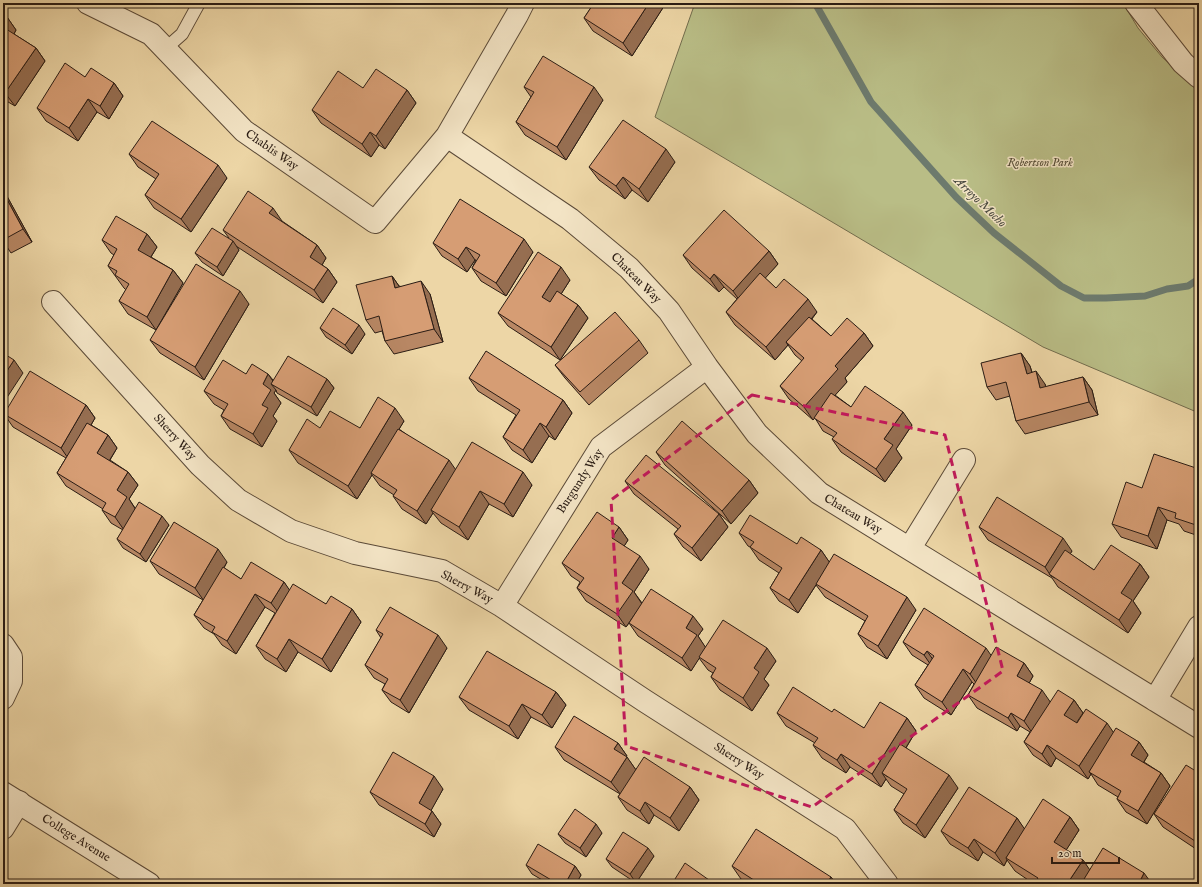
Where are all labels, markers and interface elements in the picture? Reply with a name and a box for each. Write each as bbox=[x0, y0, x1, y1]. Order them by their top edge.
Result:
street label: Chablis Way bbox=[243, 126, 302, 174]
park label: Robertson Park bbox=[1007, 155, 1073, 170]
water label: Arroyo Mocho bbox=[949, 171, 1010, 231]
street label: Chateau Way bbox=[608, 250, 665, 307]
street label: Sherry Way bbox=[150, 411, 200, 463]
street label: Burgundy Way bbox=[553, 446, 607, 516]
street label: Chateau Way bbox=[821, 491, 885, 537]
street label: Sherry Way bbox=[438, 567, 496, 607]
street label: Sherry Way bbox=[711, 739, 767, 783]
street label: College Avenue bbox=[39, 811, 114, 865]
scale bar bbox=[1052, 839, 1119, 865]
text: 20 m bbox=[1058, 846, 1081, 861]

